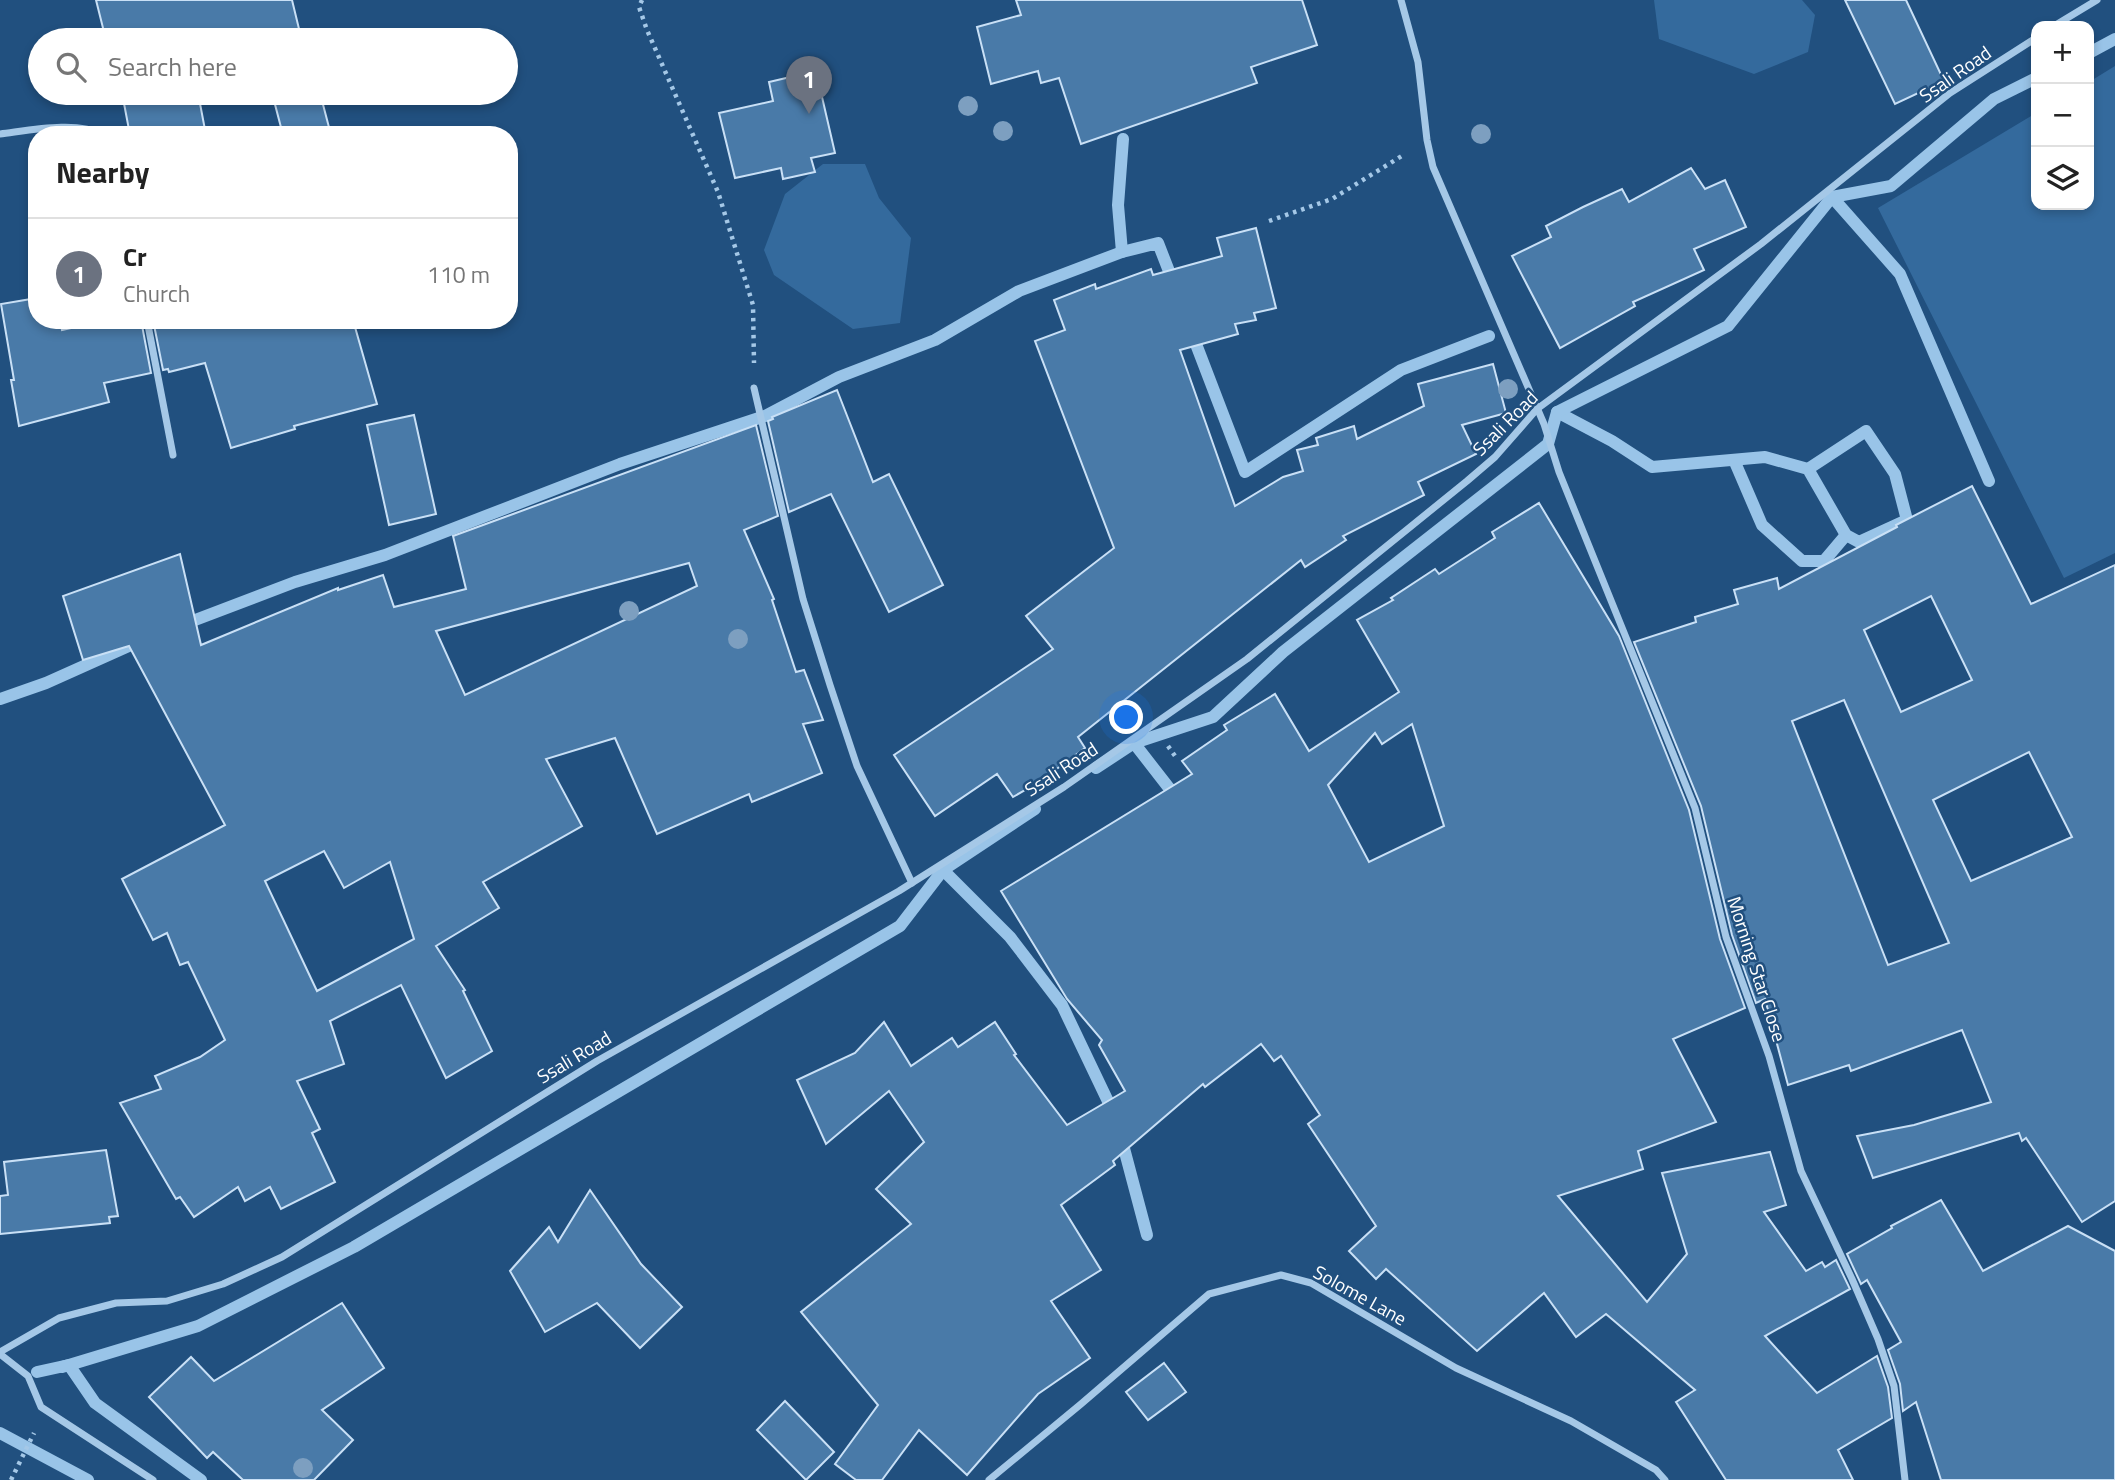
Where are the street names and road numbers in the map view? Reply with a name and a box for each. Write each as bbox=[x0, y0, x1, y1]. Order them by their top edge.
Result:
street label: Ssali Road bbox=[1913, 38, 1997, 109]
street label: Ssali Road bbox=[1465, 383, 1544, 462]
street label: Ssali Road bbox=[1018, 734, 1103, 803]
street label: Morning Star Close bbox=[1720, 892, 1795, 1045]
street label: Ssali Road bbox=[531, 1023, 617, 1090]
street label: Solome Lane bbox=[1308, 1257, 1412, 1332]

